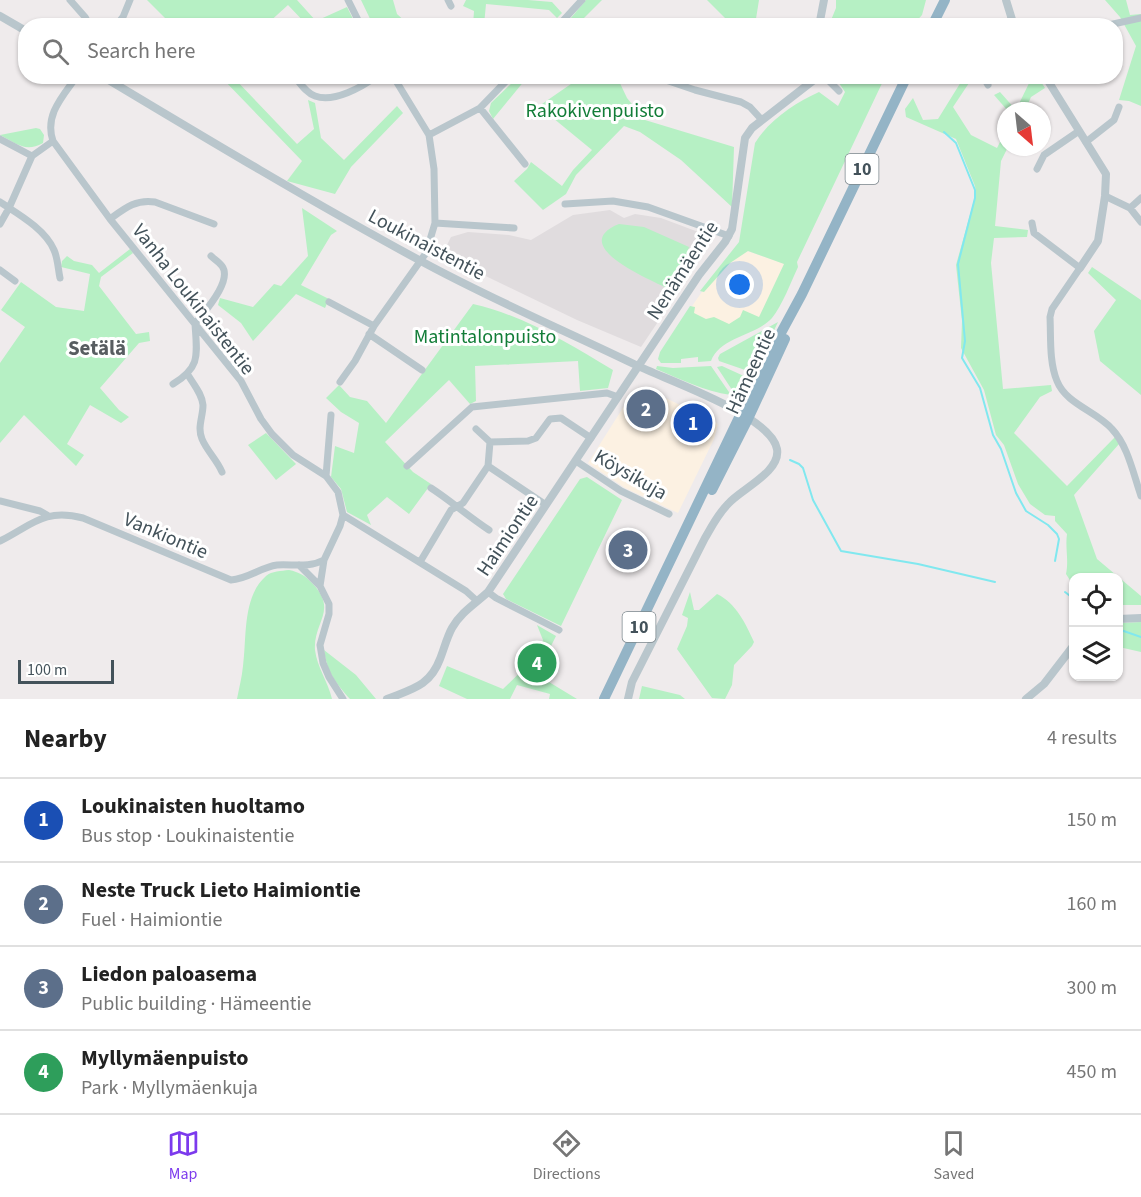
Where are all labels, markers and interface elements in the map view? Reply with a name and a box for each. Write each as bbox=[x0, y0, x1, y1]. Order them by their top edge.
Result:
search box bbox=[18, 18, 1123, 84]
icon: search bbox=[39, 35, 72, 68]
text: Search here bbox=[87, 35, 195, 67]
park label: Rakokivenpuisto bbox=[526, 97, 664, 125]
north arrow bbox=[997, 102, 1051, 156]
road number: 10 bbox=[846, 154, 878, 184]
street label: Loukinaistentie bbox=[363, 202, 490, 288]
street label: Nenämäentie bbox=[640, 215, 725, 326]
street label: Vanha Loukinaistentie bbox=[125, 218, 261, 381]
your location bbox=[725, 270, 754, 299]
park label: Matintalonpuisto bbox=[414, 323, 556, 351]
street label: Hämeentie bbox=[719, 324, 783, 419]
district label: Setälä bbox=[68, 333, 126, 363]
pin: 2 bbox=[626, 386, 666, 432]
pin: 1 bbox=[674, 400, 712, 446]
street label: Köysikuja bbox=[589, 443, 672, 507]
street label: Haimiontie bbox=[470, 489, 545, 582]
street label: Vankiontie bbox=[119, 506, 212, 566]
pin: 3 bbox=[608, 528, 648, 572]
map controls bbox=[1069, 573, 1123, 681]
button: locate bbox=[1069, 573, 1123, 627]
road number: 10 bbox=[622, 612, 656, 642]
button: layers bbox=[1069, 627, 1123, 681]
pin: 4 bbox=[518, 640, 556, 686]
scale bar bbox=[18, 657, 114, 684]
text: 100 m bbox=[27, 659, 67, 681]
text: Nearby bbox=[24, 720, 107, 757]
text: 4 results bbox=[1047, 724, 1117, 752]
text: Loukinaisten huoltamo bbox=[81, 790, 305, 822]
text: 1 bbox=[38, 806, 49, 834]
text: 150 m bbox=[1067, 806, 1117, 834]
text: Bus stop · Loukinaistentie bbox=[81, 822, 294, 850]
text: Neste Truck Lieto Haimiontie bbox=[81, 874, 361, 906]
text: 2 bbox=[38, 890, 49, 918]
text: 160 m bbox=[1067, 890, 1117, 918]
text: Fuel · Haimiontie bbox=[81, 906, 222, 934]
text: Liedon paloasema bbox=[81, 958, 257, 990]
text: 3 bbox=[38, 974, 49, 1002]
text: 300 m bbox=[1067, 974, 1117, 1002]
text: Public building · Hämeentie bbox=[81, 990, 311, 1018]
text: Myllymäenpuisto bbox=[81, 1042, 248, 1074]
text: 4 bbox=[38, 1058, 49, 1086]
text: 450 m bbox=[1067, 1058, 1117, 1086]
text: Park · Myllymäenkuja bbox=[81, 1074, 258, 1102]
tab: Map bbox=[167, 1127, 200, 1185]
tab: Directions bbox=[533, 1127, 600, 1185]
tab: Saved bbox=[934, 1127, 974, 1185]

